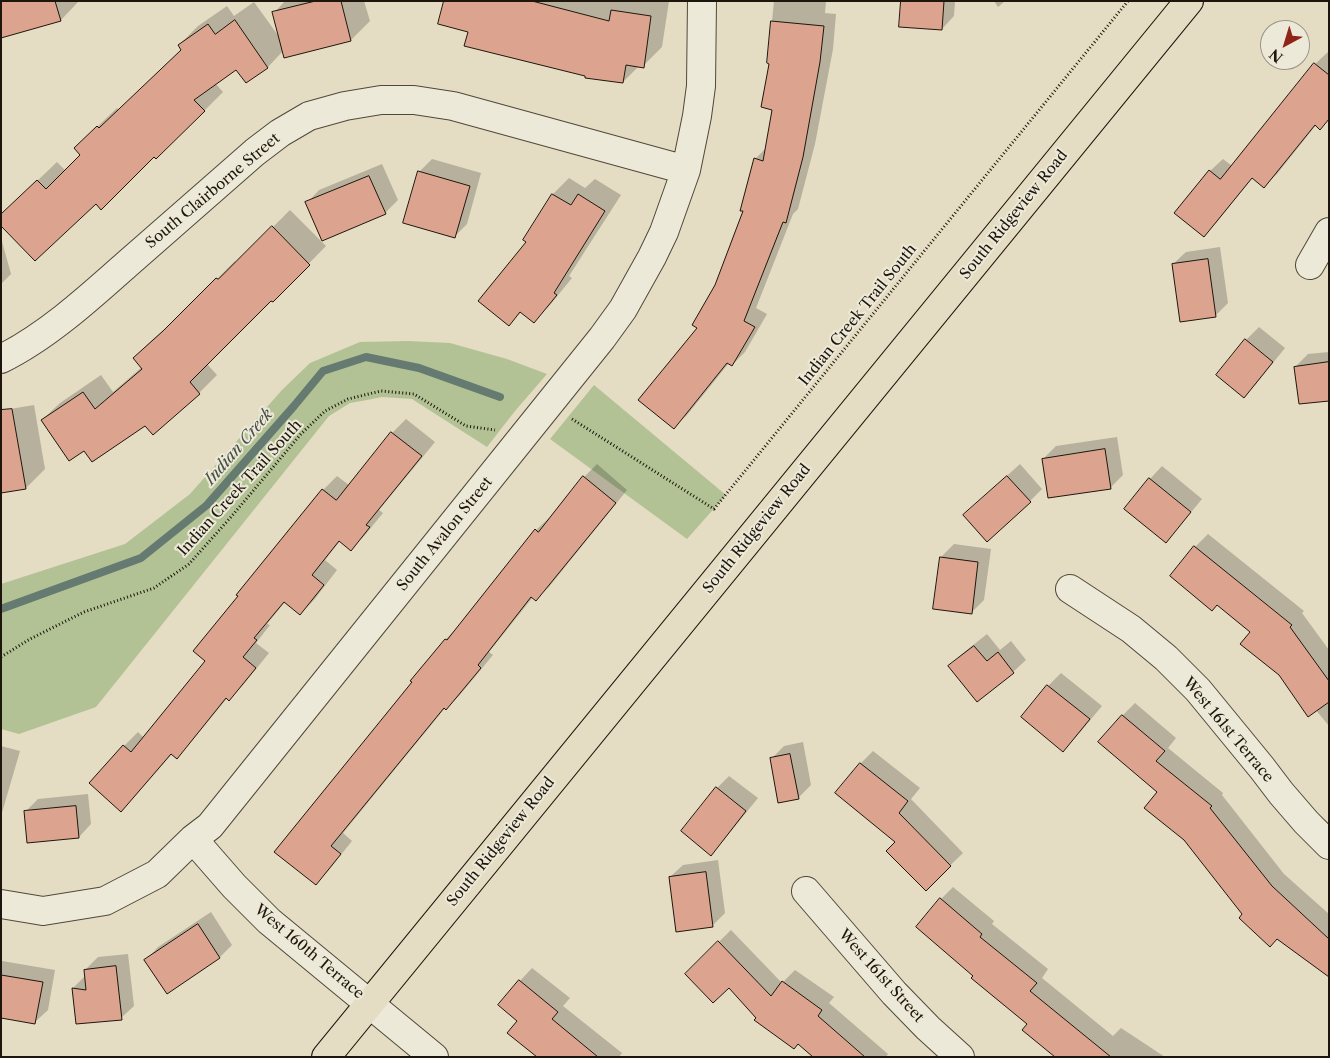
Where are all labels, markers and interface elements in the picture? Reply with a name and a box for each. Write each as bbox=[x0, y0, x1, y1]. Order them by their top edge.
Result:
north arrow bbox=[1260, 20, 1310, 70]
text: N bbox=[1266, 45, 1287, 67]
street label: South Clairborne Street bbox=[142, 130, 284, 252]
street label: South Ridgeview Road bbox=[956, 147, 1072, 283]
street label: Indian Creek Trail South bbox=[795, 241, 921, 389]
water label: Indian Creek bbox=[201, 405, 277, 489]
street label: Indian Creek Trail South bbox=[174, 416, 306, 560]
street label: South Ridgeview Road bbox=[699, 461, 815, 597]
street label: South Avalon Street bbox=[393, 473, 497, 595]
street label: West 161st Terrace bbox=[1179, 674, 1277, 786]
street label: South Ridgeview Road bbox=[443, 774, 559, 910]
street label: West 160th Terrace bbox=[251, 901, 367, 1003]
street label: West 161st Street bbox=[835, 926, 927, 1026]

